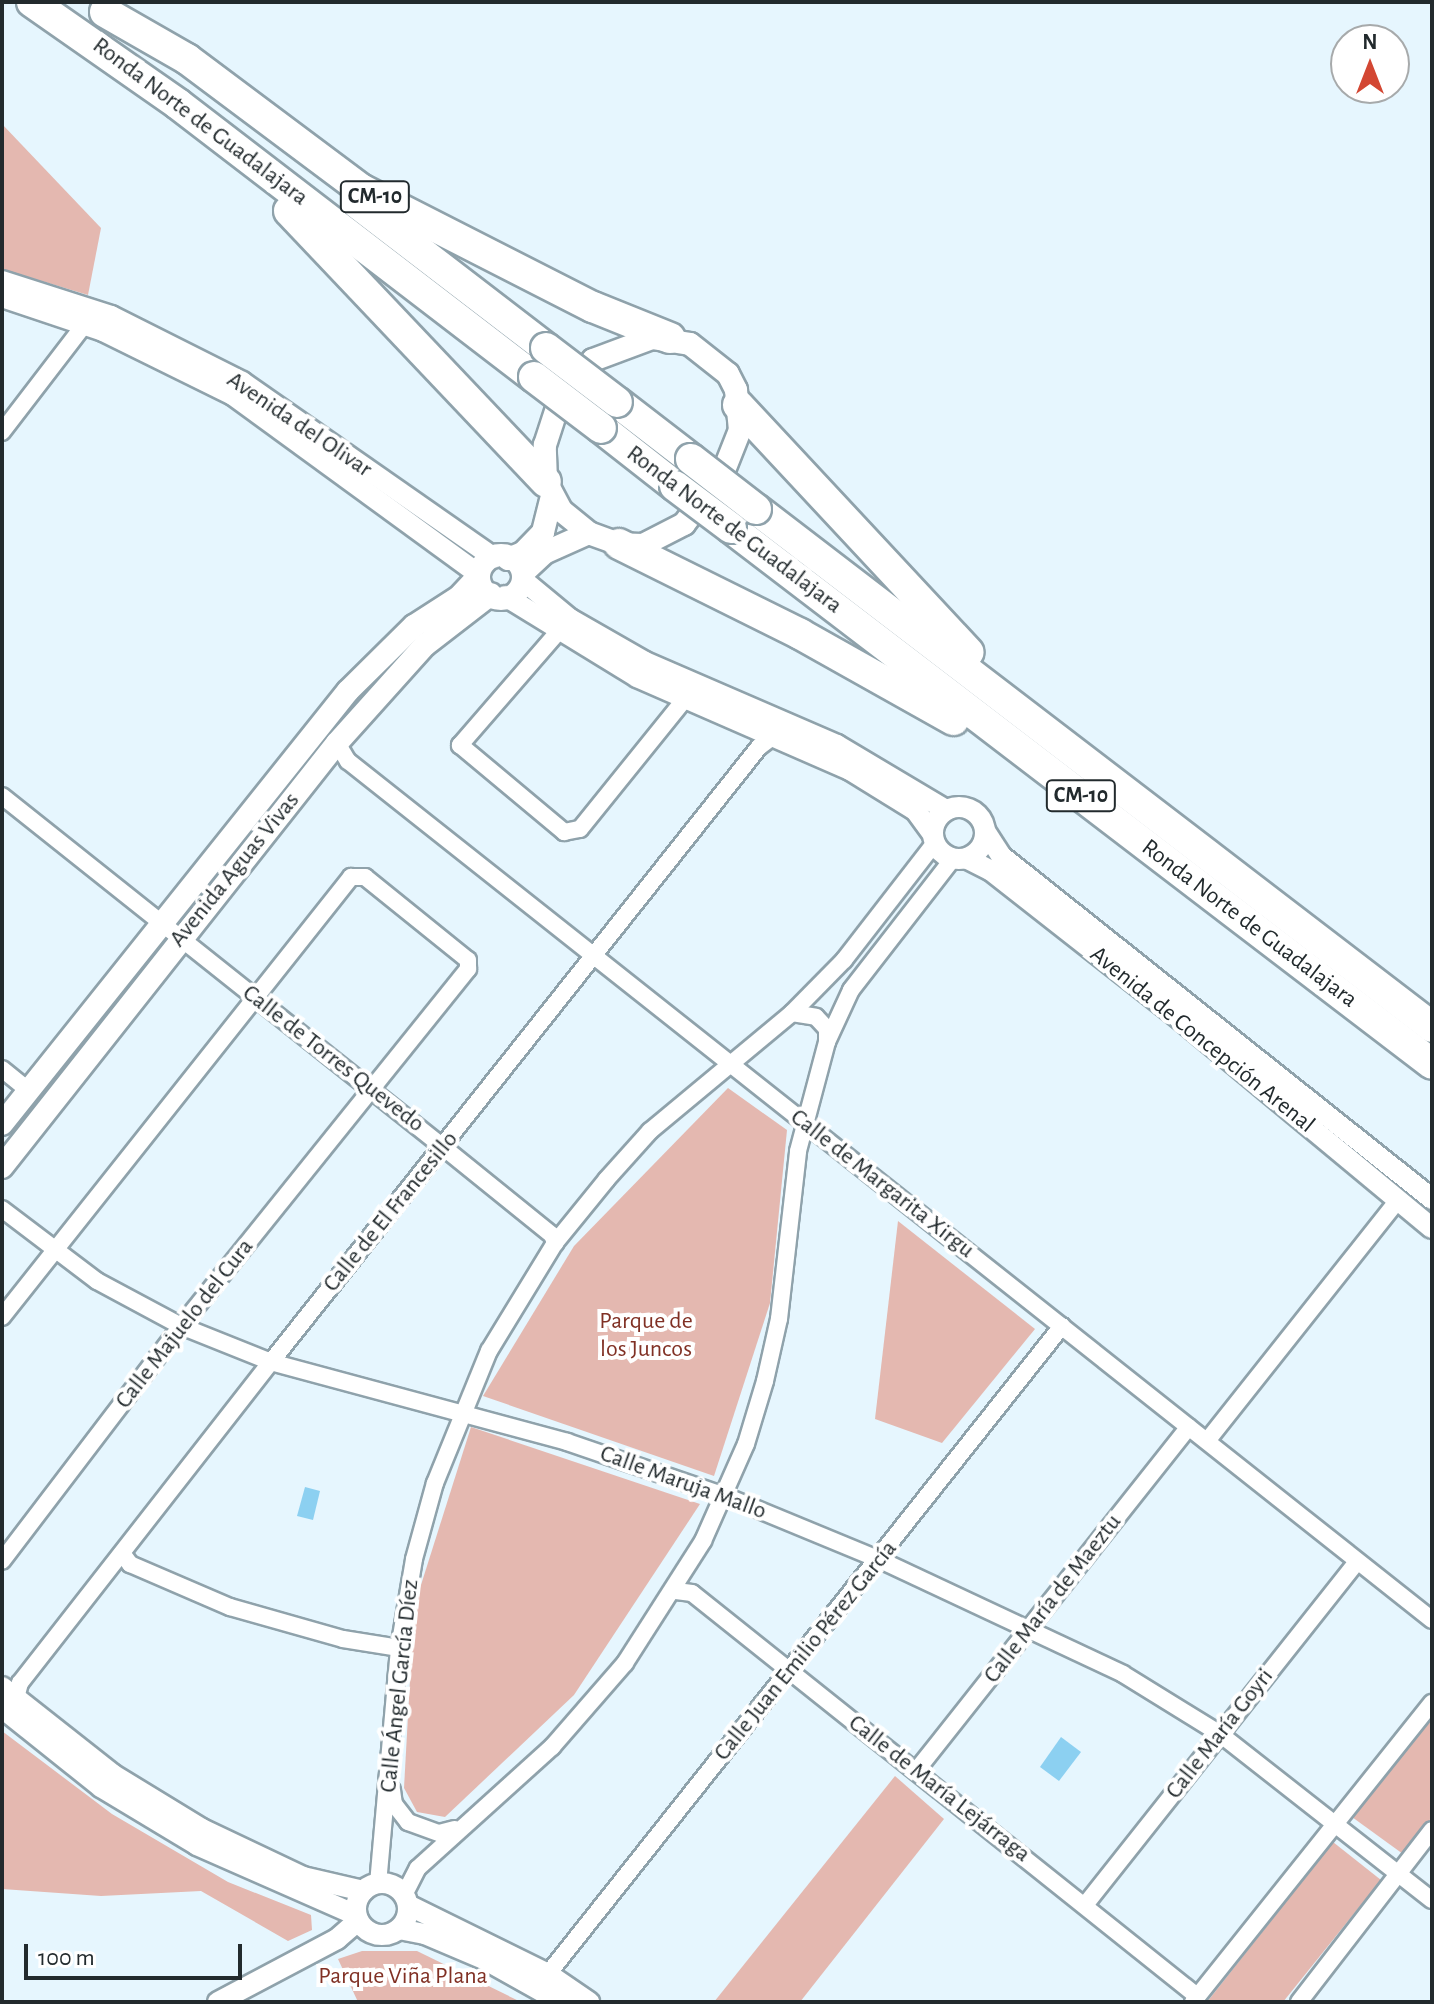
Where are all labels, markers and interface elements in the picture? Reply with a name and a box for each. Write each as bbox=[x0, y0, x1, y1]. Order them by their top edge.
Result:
north arrow bbox=[1330, 24, 1410, 104]
text: N bbox=[1362, 31, 1378, 53]
street label: Ronda Norte de Guadalajara bbox=[87, 32, 313, 212]
road number: CM-10 bbox=[339, 179, 411, 215]
street label: Avenida del Olivar bbox=[221, 366, 377, 484]
street label: Ronda Norte de Guadalajara bbox=[621, 440, 847, 620]
road number: CM-10 bbox=[1045, 778, 1117, 814]
street label: Avenida Aguas Vivas bbox=[164, 787, 306, 953]
street label: Ronda Norte de Guadalajara bbox=[1136, 834, 1362, 1014]
street label: Avenida de Concepción Arenal bbox=[1084, 941, 1320, 1139]
street label: Calle de Torres Quevedo bbox=[236, 979, 430, 1139]
street label: Calle de Margarita Xirgu bbox=[784, 1103, 980, 1265]
street label: Calle de El Francesillo bbox=[317, 1126, 465, 1298]
street label: Calle Majuelo del Cura bbox=[110, 1233, 260, 1415]
park label: Parque de los Juncos bbox=[599, 1308, 693, 1364]
street label: Calle Maruja Mallo bbox=[596, 1440, 770, 1526]
street label: Calle María de Maeztu bbox=[978, 1509, 1128, 1689]
street label: Calle Juan Emilio Pérez García bbox=[708, 1535, 904, 1767]
street label: Calle Ángel García Díez bbox=[374, 1578, 426, 1794]
street label: Calle María Goyri bbox=[1160, 1663, 1280, 1805]
street label: Calle de María Lejárraga bbox=[842, 1709, 1036, 1869]
scale bar bbox=[28, 1928, 246, 1978]
text: 100 m bbox=[38, 1946, 95, 1970]
park label: Parque Viña Plana bbox=[318, 1963, 488, 1991]

